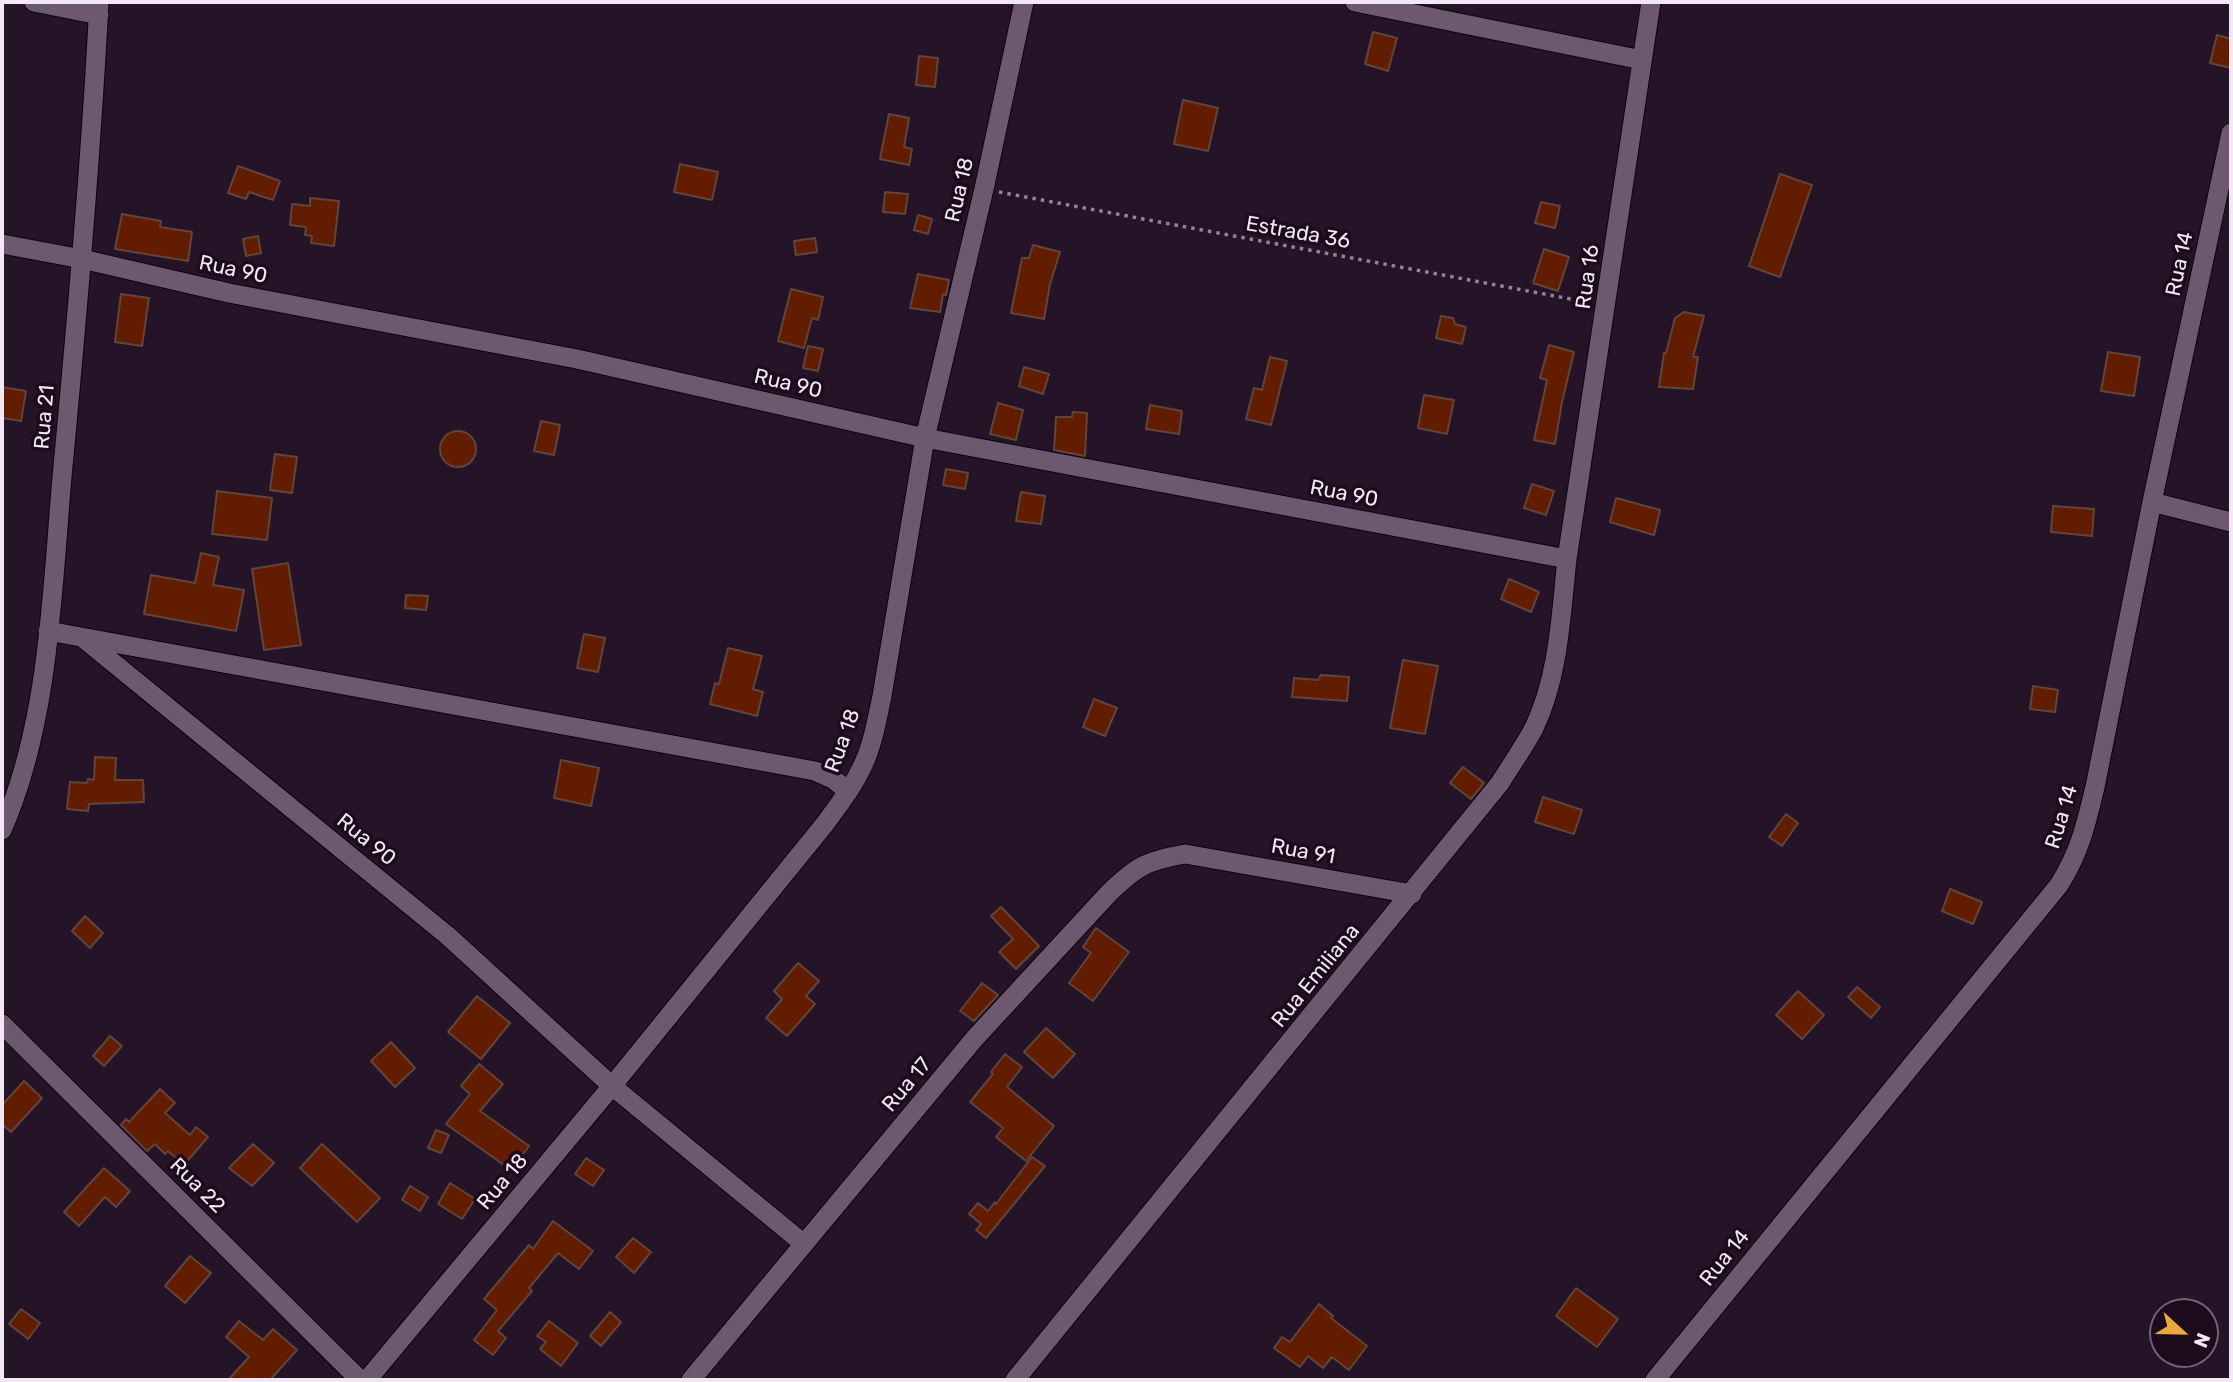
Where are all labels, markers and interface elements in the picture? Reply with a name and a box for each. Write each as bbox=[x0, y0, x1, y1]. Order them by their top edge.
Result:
street label: Rua 18 bbox=[940, 155, 980, 225]
street label: Estrada 36 bbox=[1244, 211, 1352, 255]
street label: Rua 14 bbox=[2161, 230, 2199, 298]
street label: Rua 16 bbox=[1571, 243, 1605, 311]
street label: Rua 90 bbox=[197, 251, 269, 289]
street label: Rua 90 bbox=[752, 364, 824, 404]
street label: Rua 21 bbox=[30, 384, 60, 450]
street label: Rua 90 bbox=[1308, 475, 1380, 513]
street label: Rua 18 bbox=[820, 706, 866, 776]
street label: Rua 14 bbox=[2040, 782, 2084, 852]
street label: Rua 90 bbox=[331, 809, 401, 871]
street label: Rua 91 bbox=[1269, 834, 1337, 870]
street label: Rua Emiliana bbox=[1267, 919, 1365, 1033]
street label: Rua 17 bbox=[877, 1053, 937, 1117]
street label: Rua 18 bbox=[472, 1149, 534, 1215]
street label: Rua 22 bbox=[164, 1153, 230, 1219]
street label: Rua 14 bbox=[1695, 1225, 1755, 1291]
north arrow bbox=[2149, 1298, 2219, 1368]
text: N bbox=[2189, 1330, 2215, 1351]

